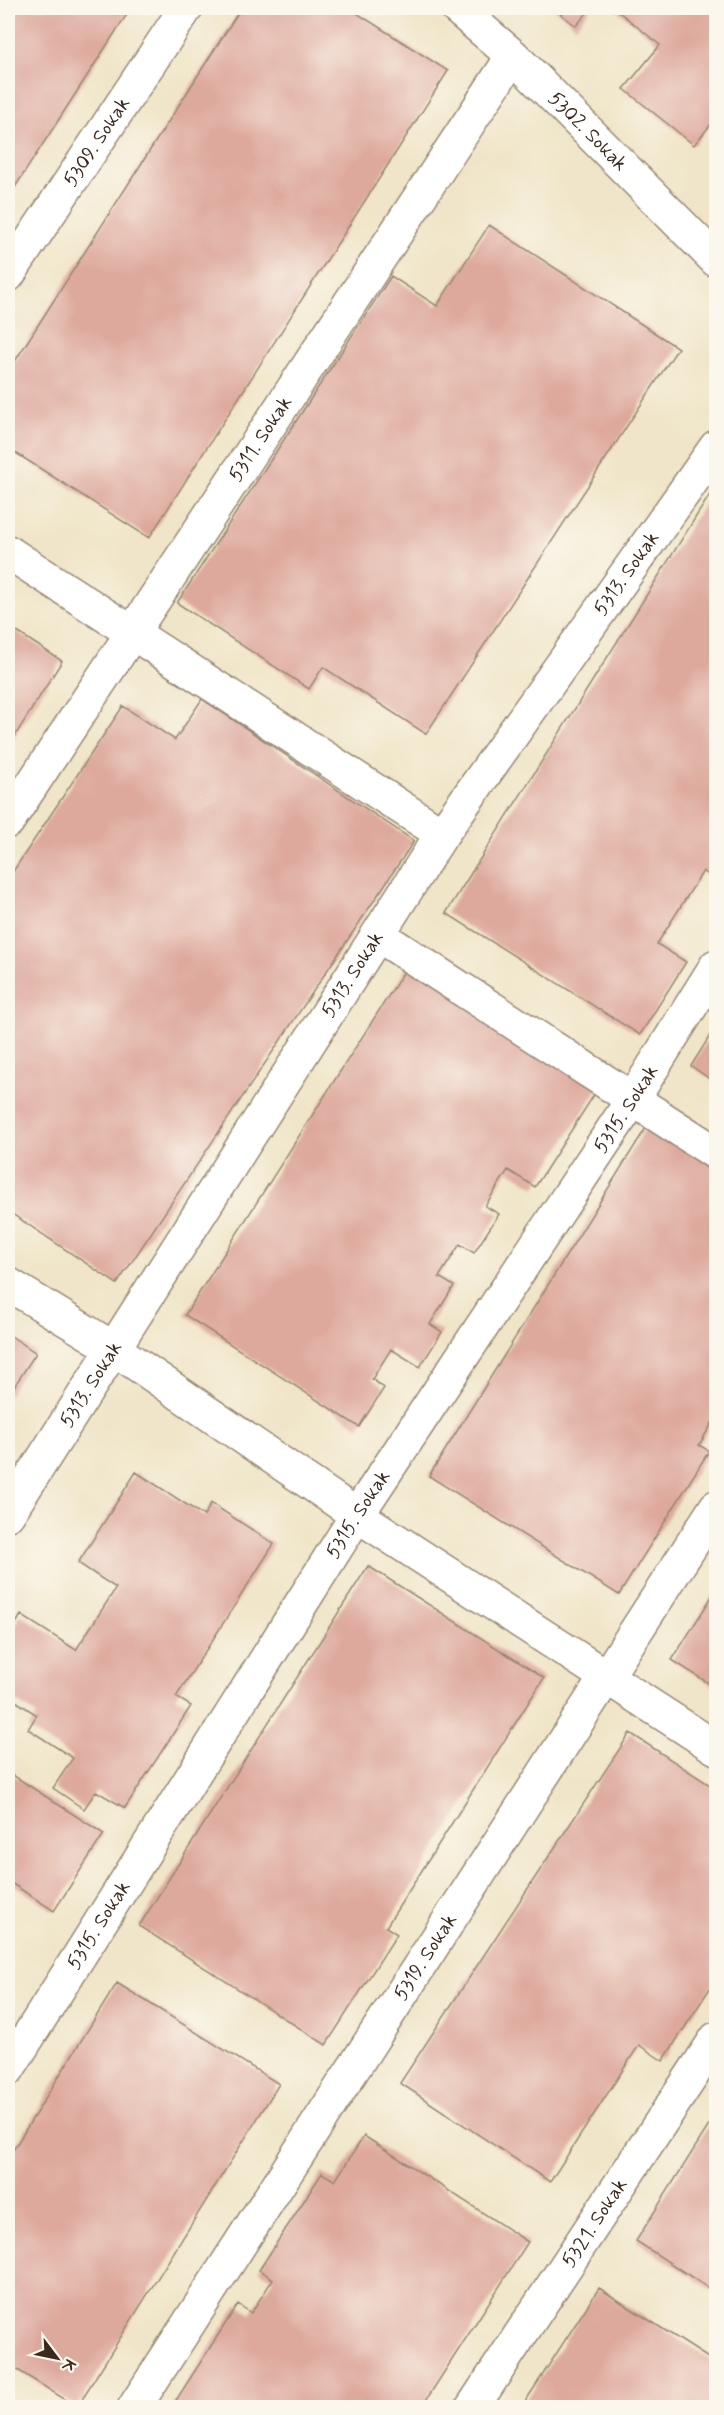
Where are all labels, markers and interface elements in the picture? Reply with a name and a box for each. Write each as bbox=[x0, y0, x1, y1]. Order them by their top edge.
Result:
street label: 5302. Sokak bbox=[542, 85, 634, 177]
street label: 5309. Sokak bbox=[57, 92, 136, 192]
street label: 5311. Sokak bbox=[222, 391, 298, 487]
street label: 5313. Sokak bbox=[587, 526, 666, 621]
street label: 5313. Sokak bbox=[315, 926, 390, 1023]
street label: 5315. Sokak bbox=[587, 1059, 665, 1158]
street label: 5313. Sokak bbox=[53, 1336, 129, 1433]
street label: 5315. Sokak bbox=[319, 1465, 397, 1564]
street label: 5315. Sokak bbox=[60, 1875, 137, 1975]
street label: 5319. Sokak bbox=[387, 1908, 463, 2006]
street label: 5321. Sokak bbox=[555, 2173, 634, 2273]
north arrow bbox=[27, 2328, 87, 2388]
text: K bbox=[56, 2355, 80, 2376]

